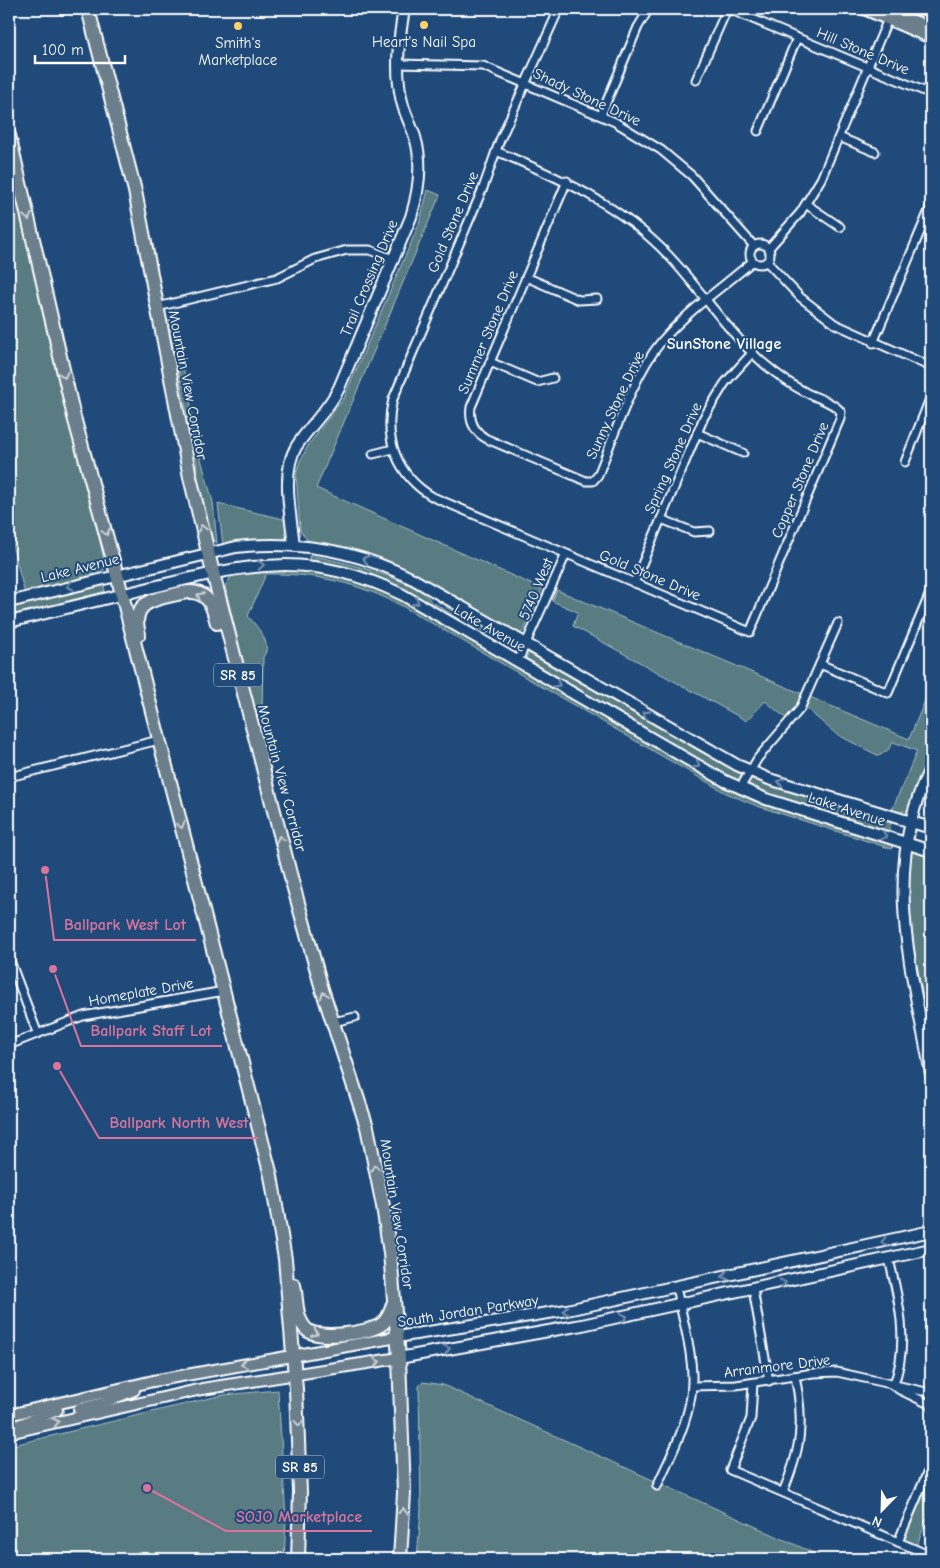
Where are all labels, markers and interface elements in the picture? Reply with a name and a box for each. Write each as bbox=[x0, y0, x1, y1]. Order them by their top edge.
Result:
marker: Heart's Nail Spa bbox=[418, 19, 430, 31]
marker: Smith's Marketplace bbox=[232, 20, 244, 32]
street label: Hill Stone Drive bbox=[814, 23, 913, 79]
scale bar bbox=[35, 32, 125, 64]
place label: Heart's Nail Spa bbox=[372, 33, 476, 51]
place label: Smith's Marketplace bbox=[199, 34, 278, 69]
text: 100 m bbox=[42, 41, 84, 59]
street label: Shady Stone Drive bbox=[530, 64, 644, 130]
street label: Gold Stone Drive bbox=[424, 168, 483, 275]
one-way arrow bbox=[22, 213, 33, 221]
street label: Trail Crossing Drive bbox=[336, 216, 402, 339]
street label: Summer Stone Drive bbox=[454, 267, 522, 396]
street label: Mountain View Corridor bbox=[165, 309, 211, 461]
district label: SunStone Village bbox=[667, 335, 781, 353]
street label: Sunny Stone Drive bbox=[582, 348, 648, 462]
one-way arrow bbox=[58, 371, 69, 380]
street label: Spring Stone Drive bbox=[640, 399, 706, 516]
street label: Copper Stone Drive bbox=[767, 419, 833, 541]
one-way arrow bbox=[198, 525, 208, 533]
one-way arrow bbox=[100, 528, 110, 536]
street label: Gold Stone Drive bbox=[597, 546, 704, 605]
street label: Lake Avenue bbox=[39, 549, 122, 586]
one-way arrow bbox=[363, 555, 371, 565]
street label: 5740 West bbox=[515, 555, 557, 623]
one-way arrow bbox=[257, 560, 265, 571]
one-way arrow bbox=[67, 581, 75, 591]
one-way arrow bbox=[196, 592, 205, 602]
one-way arrow bbox=[411, 596, 420, 606]
street label: Lake Avenue bbox=[451, 600, 530, 656]
road number: SR 85 bbox=[214, 664, 262, 686]
one-way arrow bbox=[551, 677, 560, 687]
street label: Mountain View Corridor bbox=[254, 702, 310, 854]
one-way arrow bbox=[643, 710, 652, 720]
one-way arrow bbox=[692, 759, 701, 769]
one-way arrow bbox=[777, 778, 786, 788]
street label: Lake Avenue bbox=[806, 788, 888, 830]
one-way arrow bbox=[175, 821, 186, 830]
one-way arrow bbox=[879, 830, 888, 840]
one-way arrow bbox=[276, 835, 286, 843]
callout: Ballpark West Lot bbox=[54, 909, 196, 940]
text: Ballpark West Lot bbox=[64, 916, 187, 934]
street label: Homeplate Drive bbox=[87, 974, 195, 1010]
one-way arrow bbox=[319, 992, 329, 1000]
callout: Ballpark Staff Lot bbox=[81, 1015, 222, 1046]
text: Ballpark Staff Lot bbox=[90, 1022, 212, 1040]
callout: Ballpark North West bbox=[99, 1107, 258, 1138]
text: Ballpark North West bbox=[109, 1114, 249, 1132]
street label: Mountain View Corridor bbox=[376, 1138, 418, 1291]
one-way arrow bbox=[370, 1163, 381, 1172]
one-way arrow bbox=[879, 1236, 888, 1246]
one-way arrow bbox=[720, 1270, 729, 1281]
one-way arrow bbox=[779, 1278, 788, 1289]
street label: South Jordan Parkway bbox=[396, 1291, 540, 1331]
one-way arrow bbox=[562, 1305, 570, 1315]
one-way arrow bbox=[620, 1312, 629, 1322]
one-way arrow bbox=[310, 1327, 319, 1337]
one-way arrow bbox=[443, 1344, 452, 1355]
street label: Arranmore Drive bbox=[723, 1350, 832, 1381]
one-way arrow bbox=[373, 1357, 382, 1367]
one-way arrow bbox=[240, 1358, 249, 1368]
one-way arrow bbox=[52, 1417, 61, 1428]
one-way arrow bbox=[293, 1420, 304, 1428]
road number: SR 85 bbox=[276, 1455, 324, 1478]
north arrow bbox=[858, 1486, 908, 1536]
callout: SOJO Marketplace bbox=[226, 1500, 372, 1531]
one-way arrow bbox=[398, 1506, 408, 1514]
text: SOJO Marketplace bbox=[236, 1508, 362, 1526]
text: N bbox=[870, 1512, 885, 1531]

